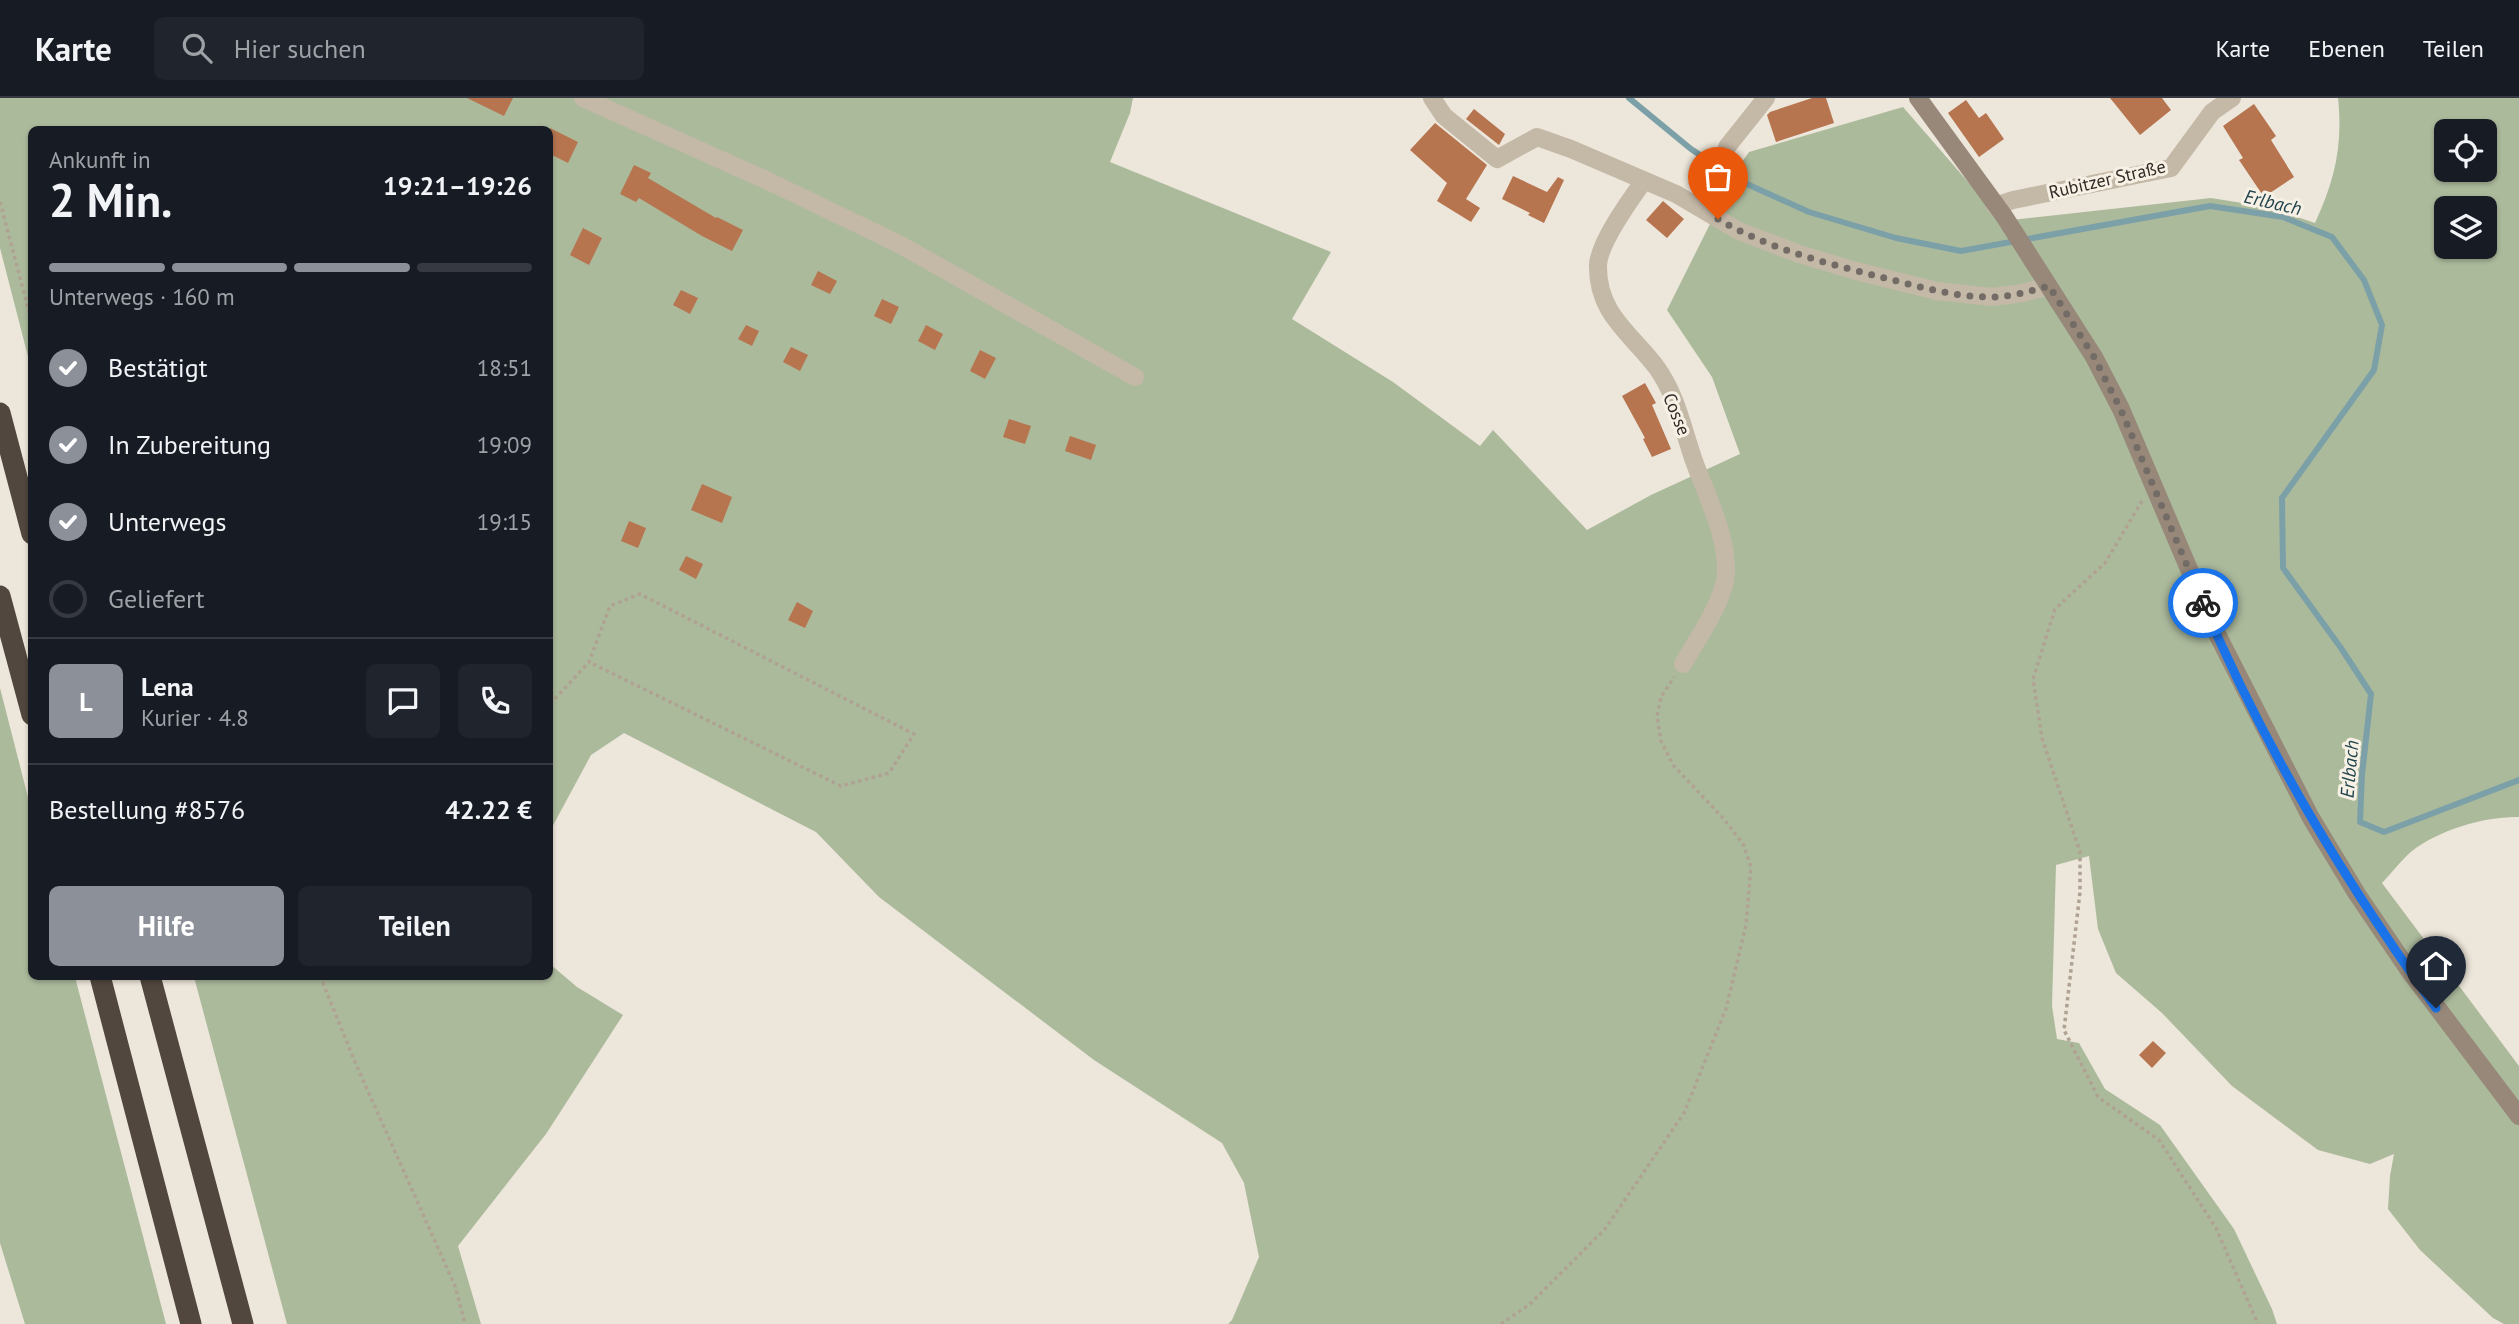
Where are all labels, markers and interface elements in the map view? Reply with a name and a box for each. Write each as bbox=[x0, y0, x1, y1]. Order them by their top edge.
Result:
search box bbox=[154, 17, 644, 80]
text: Karte bbox=[35, 27, 112, 70]
icon: search bbox=[178, 29, 216, 67]
text: Hier suchen bbox=[234, 32, 366, 65]
text: Karte bbox=[2216, 33, 2270, 64]
text: Ebenen bbox=[2308, 33, 2385, 64]
text: Teilen bbox=[2423, 33, 2484, 64]
map controls bbox=[2434, 119, 2497, 259]
button: locate bbox=[2434, 119, 2497, 182]
text: Ankunft in bbox=[49, 145, 151, 174]
pin bbox=[1688, 147, 1748, 219]
street label: Rubitzer Straße bbox=[2046, 154, 2168, 204]
icon: bag bbox=[1699, 158, 1737, 196]
text: 19:21–19:26 bbox=[383, 169, 532, 202]
text: 2 Min. bbox=[49, 170, 172, 230]
water label: Erlbach bbox=[2242, 184, 2304, 220]
button: layers bbox=[2434, 196, 2497, 259]
text: Unterwegs · 160 m bbox=[49, 282, 235, 311]
icon: check bbox=[49, 349, 87, 387]
text: Bestätigt bbox=[108, 351, 208, 384]
text: 18:51 bbox=[477, 353, 532, 382]
street label: Cosse bbox=[1658, 389, 1696, 439]
icon: check bbox=[49, 426, 87, 464]
text: In Zubereitung bbox=[108, 428, 271, 461]
text: 19:09 bbox=[477, 430, 532, 459]
icon: check bbox=[49, 503, 87, 541]
text: Unterwegs bbox=[108, 505, 226, 538]
text: 19:15 bbox=[477, 507, 532, 536]
courier bbox=[2168, 568, 2238, 638]
text: Geliefert bbox=[108, 582, 205, 615]
icon: bike bbox=[2184, 584, 2222, 622]
button: chat bbox=[366, 664, 440, 738]
button: phone bbox=[458, 664, 532, 738]
text: Lena bbox=[141, 670, 194, 703]
text: L bbox=[79, 685, 93, 718]
text: Kurier · 4.8 bbox=[141, 703, 249, 732]
water label: Erlbach bbox=[2335, 739, 2363, 799]
text: Bestellung #8576 bbox=[49, 793, 245, 826]
text: 42.22 € bbox=[445, 793, 532, 826]
button: Hilfe bbox=[49, 886, 284, 966]
button: Teilen bbox=[298, 886, 532, 966]
pin bbox=[2406, 936, 2466, 1008]
icon: home bbox=[2417, 947, 2455, 985]

